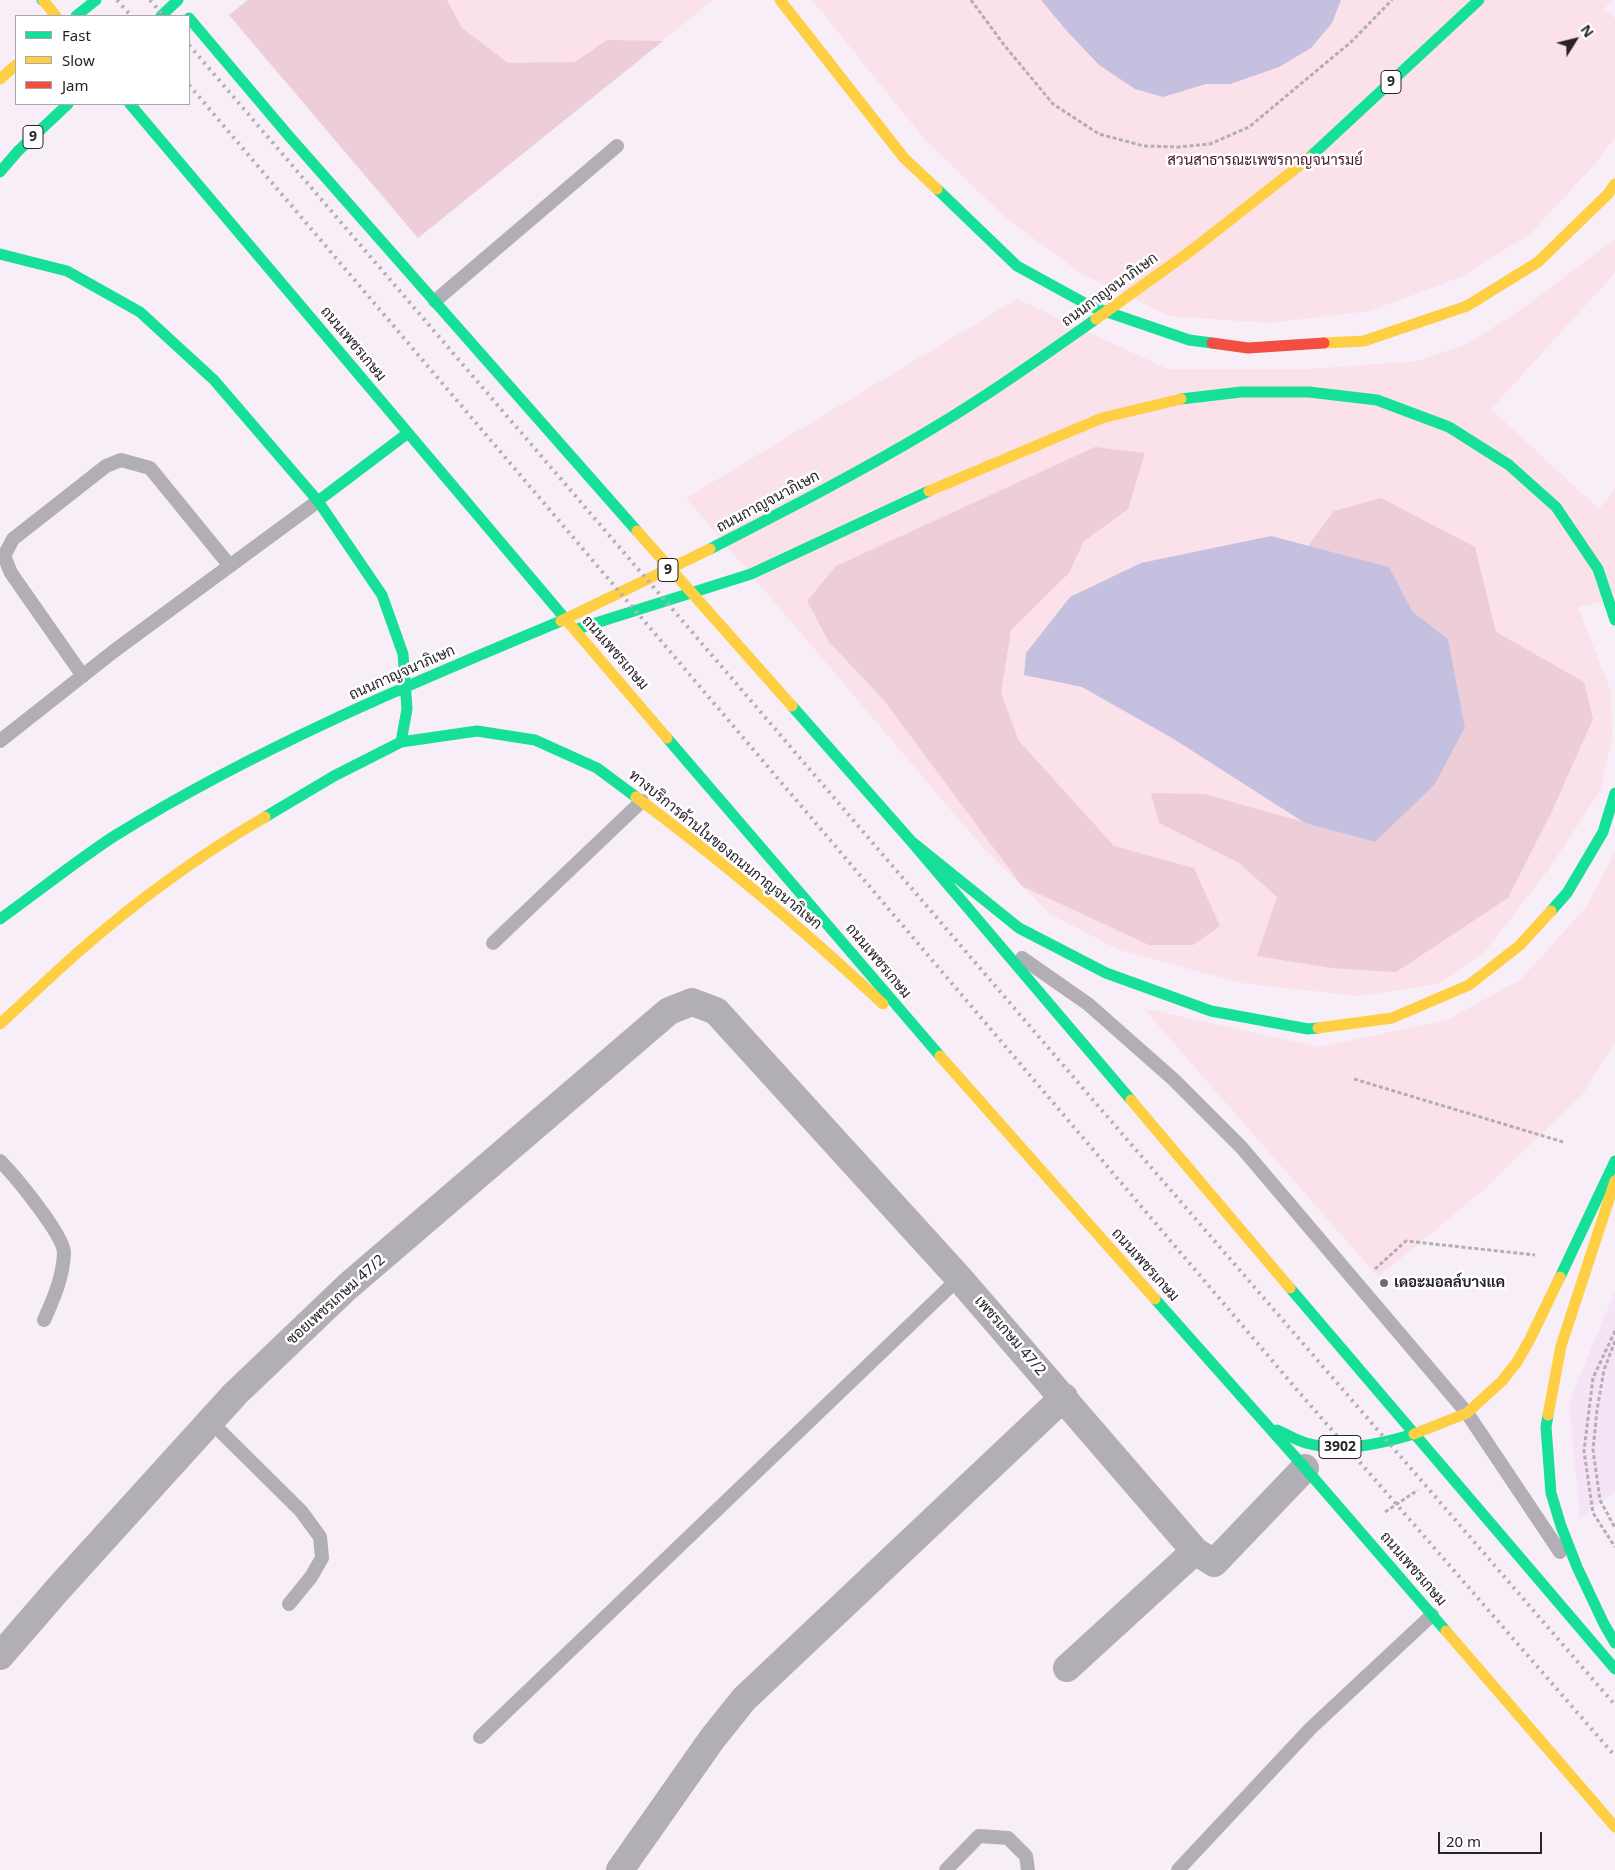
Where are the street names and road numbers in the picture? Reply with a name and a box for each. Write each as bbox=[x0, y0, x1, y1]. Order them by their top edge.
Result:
road number: 9 bbox=[1381, 70, 1401, 94]
road number: 9 bbox=[23, 125, 43, 148]
street label: ถนนกาญจนาภิเษก bbox=[1059, 249, 1161, 331]
street label: ถนนเพชรเกษม bbox=[316, 303, 390, 385]
street label: ถนนกาญจนาภิเษก bbox=[713, 467, 823, 537]
road number: 9 bbox=[658, 558, 678, 582]
street label: ถนนเพชรเกษม bbox=[578, 612, 652, 694]
street label: ถนนกาญจนาภิเษก bbox=[346, 642, 458, 704]
street label: ทางบริการด้านในของถนนกาญจนาภิเษก bbox=[625, 766, 825, 934]
street label: ถนนเพชรเกษม bbox=[841, 920, 915, 1002]
street label: ถนนเพชรเกษม bbox=[1107, 1225, 1183, 1305]
street label: ซอยเพชรเกษม 47/2 bbox=[283, 1251, 389, 1349]
street label: เพชรเกษม 47/2 bbox=[971, 1292, 1049, 1380]
road number: 3902 bbox=[1319, 1435, 1361, 1458]
street label: ถนนเพชรเกษม bbox=[1376, 1528, 1450, 1610]

